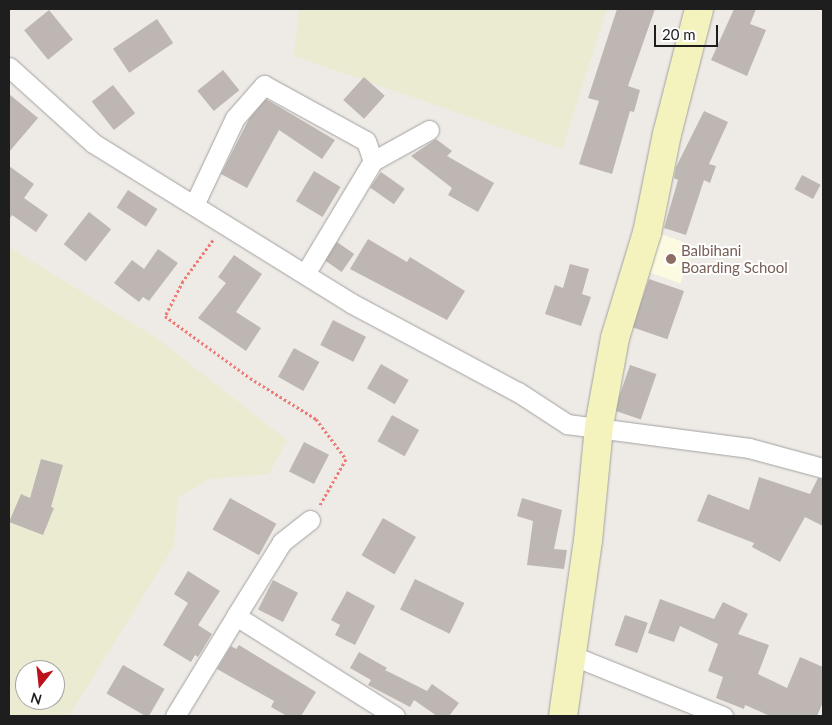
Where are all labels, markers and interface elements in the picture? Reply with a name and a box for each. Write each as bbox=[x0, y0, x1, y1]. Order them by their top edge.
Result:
scale bar bbox=[657, 15, 721, 47]
text: 20 m bbox=[662, 25, 696, 43]
place label: Balbihani Boarding School bbox=[681, 241, 788, 276]
marker: Balbihani Boarding School bbox=[665, 253, 677, 265]
north arrow bbox=[15, 660, 65, 710]
text: N bbox=[28, 689, 44, 709]

